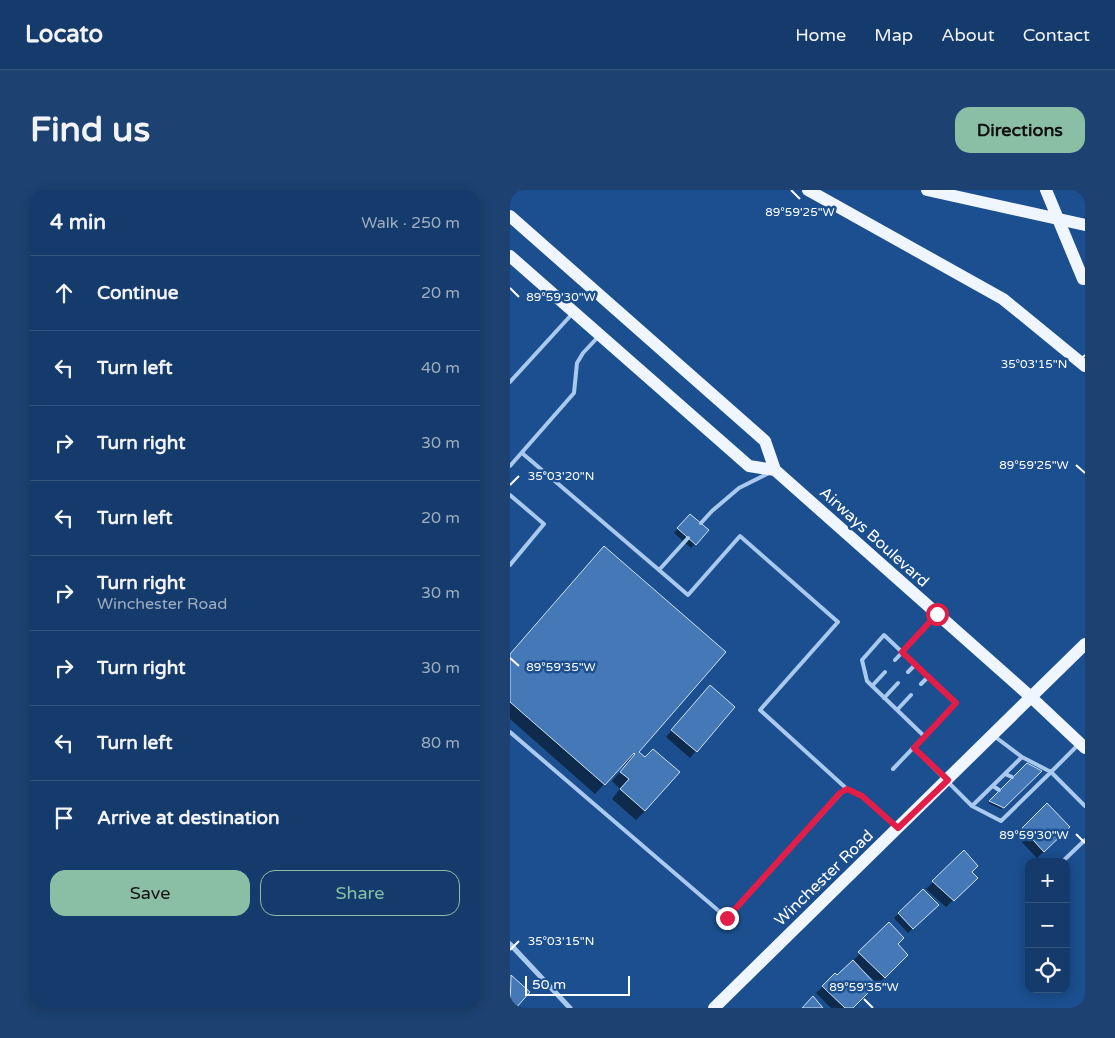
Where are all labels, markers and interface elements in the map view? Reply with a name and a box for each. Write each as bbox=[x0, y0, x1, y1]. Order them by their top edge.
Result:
text: Locato bbox=[25, 20, 103, 49]
text: Home bbox=[795, 24, 846, 46]
text: Map bbox=[874, 24, 913, 46]
text: About bbox=[941, 24, 995, 46]
text: Contact bbox=[1023, 24, 1090, 46]
button: Directions bbox=[955, 107, 1085, 153]
text: Find us bbox=[30, 109, 150, 151]
text: 89°59'25"W bbox=[765, 205, 835, 219]
text: 4 min bbox=[50, 210, 106, 235]
text: Walk · 250 m bbox=[361, 213, 460, 233]
icon: ahead bbox=[50, 279, 78, 307]
text: Continue bbox=[97, 282, 179, 304]
text: 20 m bbox=[421, 283, 460, 303]
text: 89°59'30"W bbox=[526, 290, 596, 304]
icon: left bbox=[50, 354, 78, 382]
text: Turn left bbox=[97, 357, 173, 379]
text: 35°03'15"N bbox=[1001, 357, 1067, 371]
text: 40 m bbox=[421, 358, 460, 378]
icon: right bbox=[50, 429, 78, 457]
text: Turn right bbox=[97, 432, 185, 454]
text: 30 m bbox=[421, 433, 460, 453]
text: 89°59'25"W bbox=[999, 458, 1069, 472]
text: 35°03'20"N bbox=[528, 469, 594, 483]
street label: Airways Boulevard bbox=[815, 483, 933, 591]
icon: left bbox=[50, 504, 78, 532]
text: Turn left bbox=[97, 507, 173, 529]
text: 20 m bbox=[421, 508, 460, 528]
text: Turn right bbox=[97, 572, 185, 594]
icon: right bbox=[50, 579, 78, 607]
text: 30 m bbox=[421, 583, 460, 603]
text: Winchester Road bbox=[97, 594, 227, 614]
route start bbox=[926, 603, 949, 626]
icon: right bbox=[50, 654, 78, 682]
text: Turn right bbox=[97, 657, 185, 679]
text: 30 m bbox=[421, 658, 460, 678]
text: 89°59'35"W bbox=[526, 660, 596, 674]
icon: left bbox=[50, 729, 78, 757]
text: Turn left bbox=[97, 732, 173, 754]
text: 80 m bbox=[421, 733, 460, 753]
icon: arrive bbox=[50, 804, 78, 832]
text: Arrive at destination bbox=[97, 807, 280, 829]
street label: Winchester Road bbox=[770, 826, 878, 930]
text: 89°59'30"W bbox=[999, 828, 1069, 842]
map controls bbox=[1025, 858, 1070, 993]
button: + bbox=[1025, 858, 1070, 903]
button: Save bbox=[50, 870, 250, 916]
button: Share bbox=[260, 870, 460, 916]
button: − bbox=[1025, 903, 1070, 948]
route end bbox=[716, 907, 739, 930]
text: 35°03'15"N bbox=[528, 934, 594, 948]
button: locate bbox=[1025, 948, 1070, 993]
scale bar bbox=[525, 973, 630, 996]
text: 50 m bbox=[532, 976, 566, 993]
text: 89°59'35"W bbox=[829, 980, 899, 994]

